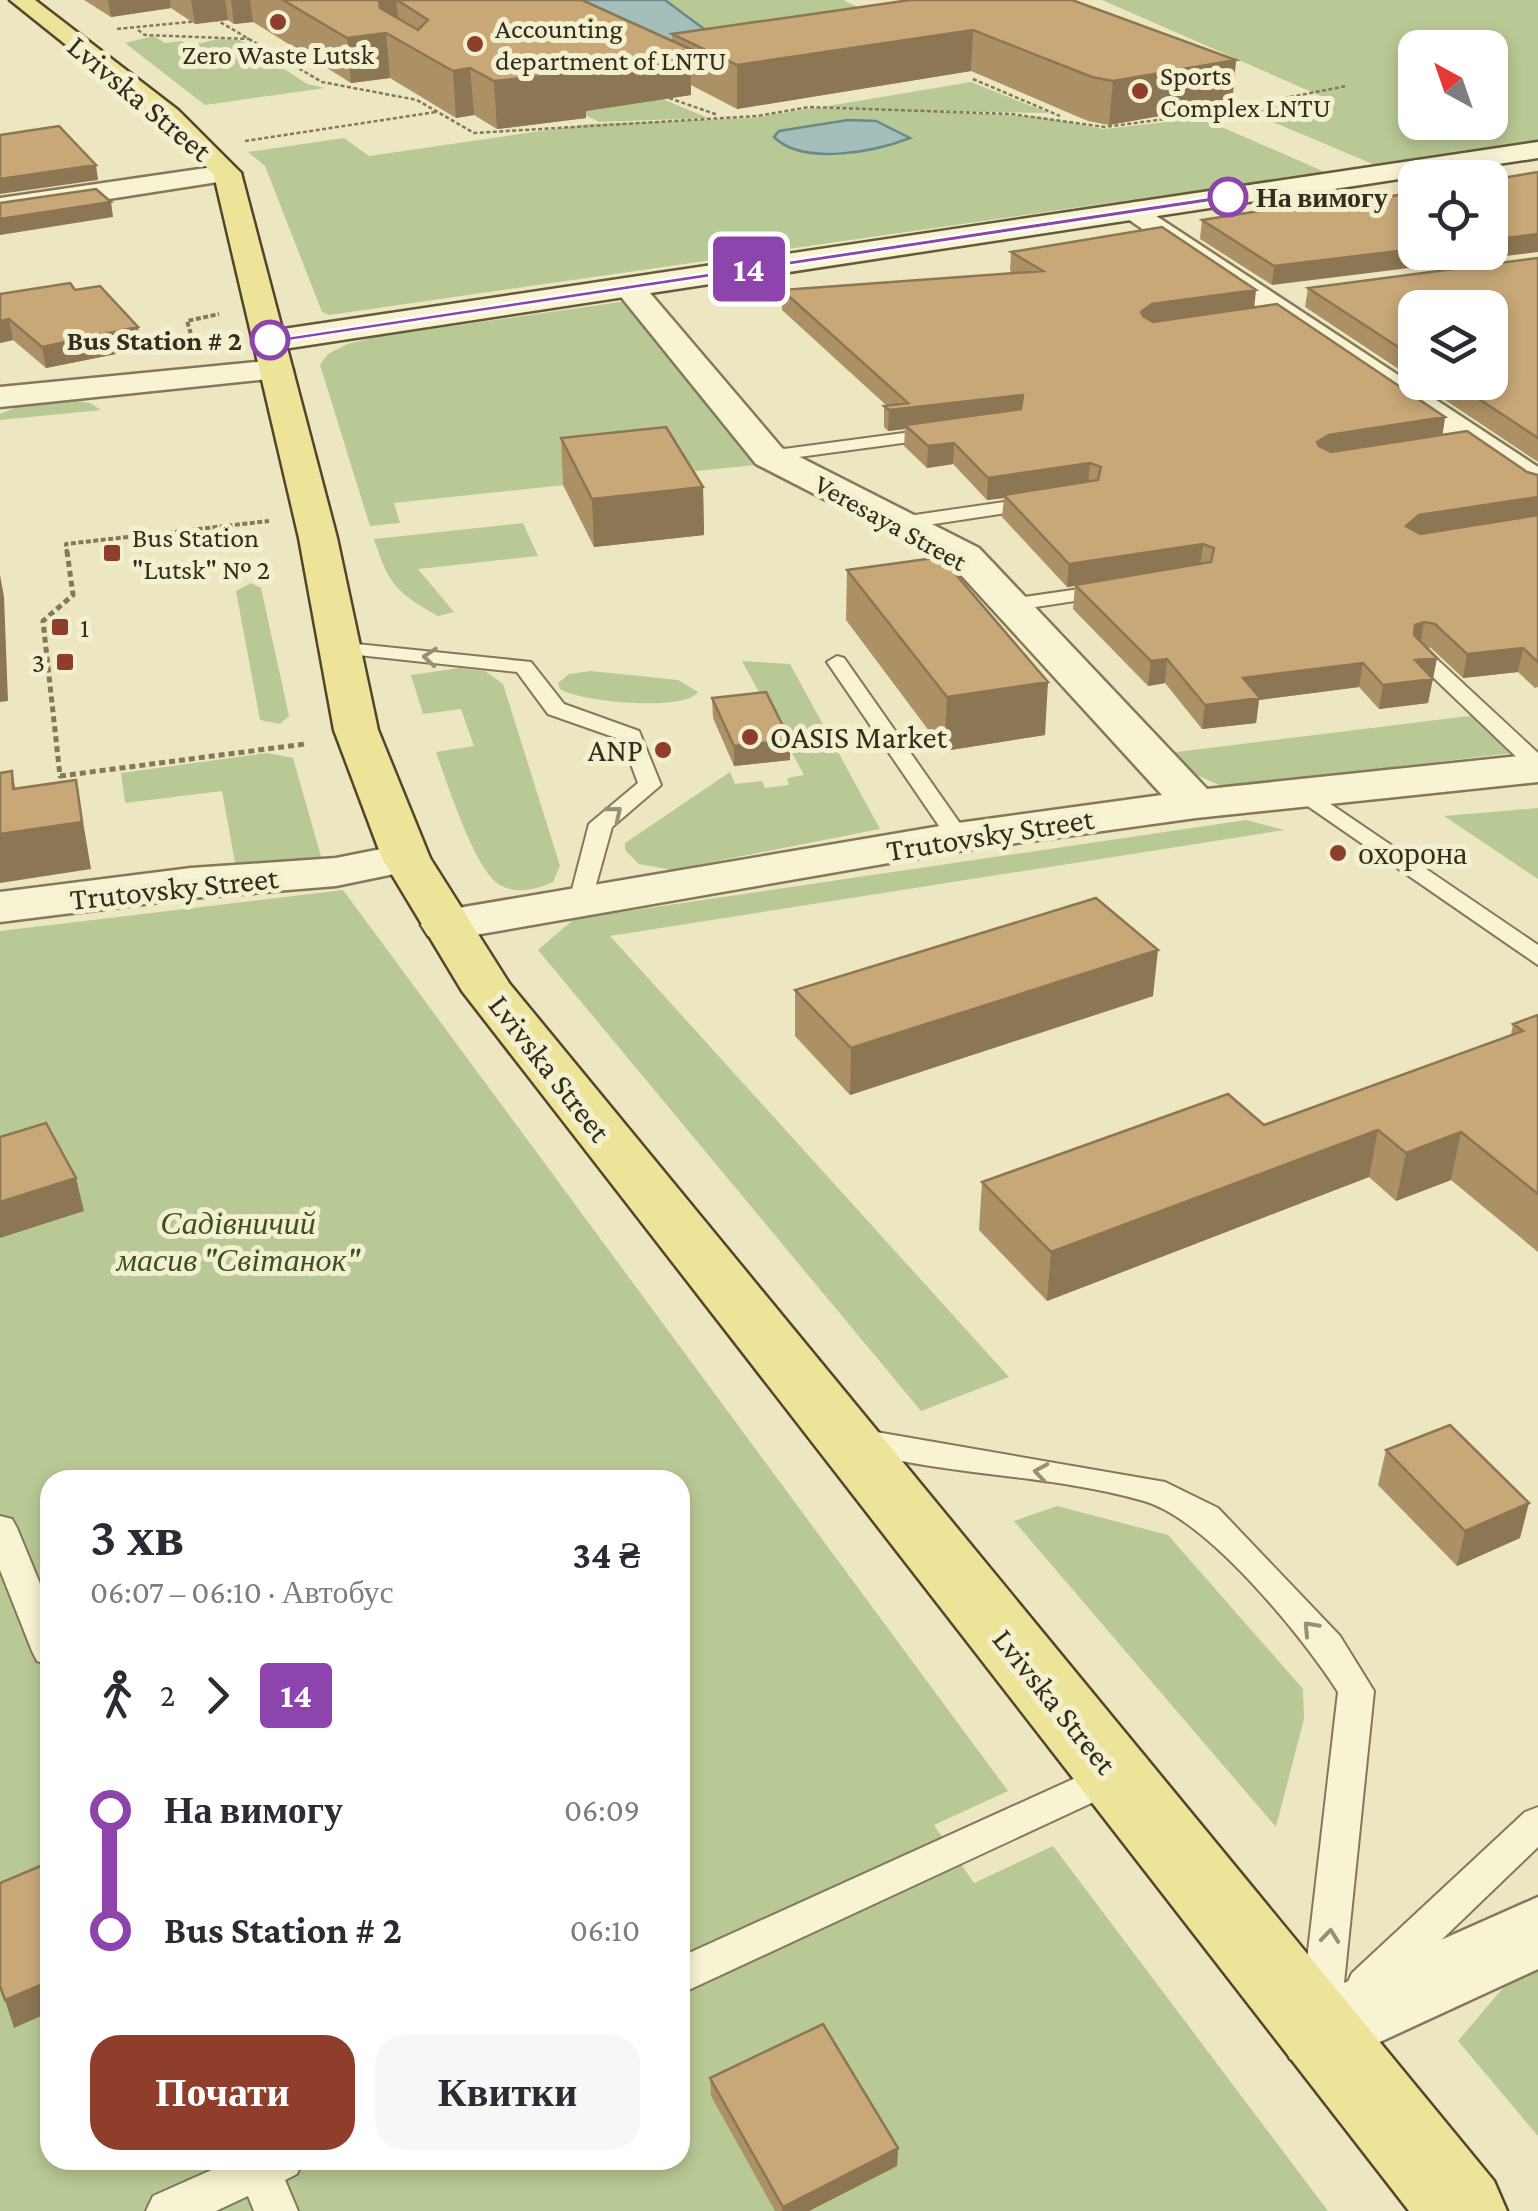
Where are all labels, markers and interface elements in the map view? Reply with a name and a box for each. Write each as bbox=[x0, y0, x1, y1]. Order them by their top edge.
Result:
marker: Zero Waste Lutsk bbox=[267, 11, 289, 33]
place label: Accounting department of LNTU bbox=[495, 13, 727, 76]
street label: Lvivska Street bbox=[61, 28, 219, 169]
north arrow bbox=[1398, 30, 1508, 140]
map controls bbox=[1398, 30, 1508, 400]
marker: Accounting department of LNTU bbox=[464, 33, 486, 55]
place label: Zero Waste Lutsk bbox=[182, 39, 375, 70]
place label: Sports Complex LNTU bbox=[1160, 60, 1331, 123]
marker: Sports Complex LNTU bbox=[1129, 80, 1151, 102]
button: locate bbox=[1398, 160, 1508, 270]
marker: На вимогу bbox=[1209, 178, 1247, 216]
place label: На вимогу bbox=[1256, 182, 1388, 213]
line badge: 14 bbox=[704, 236, 794, 302]
text: 14 bbox=[733, 250, 765, 289]
button: layers bbox=[1398, 290, 1508, 400]
marker: Bus Station # 2 bbox=[251, 321, 289, 359]
place label: Bus Station # 2 bbox=[67, 325, 242, 356]
street label: Veresaya Street bbox=[809, 468, 973, 577]
place label: Bus Station "Lutsk" № 2 bbox=[132, 522, 270, 585]
marker: Bus Station "Lutsk" № 2 bbox=[101, 542, 123, 564]
place label: 1 bbox=[80, 612, 89, 643]
marker: 1 bbox=[49, 616, 71, 638]
one-way arrow bbox=[422, 646, 438, 668]
place label: 3 bbox=[32, 647, 45, 678]
marker: 3 bbox=[54, 651, 76, 673]
place label: OASIS Market bbox=[770, 719, 948, 755]
marker: OASIS Market bbox=[739, 726, 761, 748]
place label: ANP bbox=[588, 732, 643, 768]
marker: ANP bbox=[652, 739, 674, 761]
street label: Trutovsky Street bbox=[884, 800, 1097, 868]
one-way arrow bbox=[604, 807, 622, 825]
place label: охорона bbox=[1358, 835, 1467, 871]
marker: охорона bbox=[1327, 842, 1349, 864]
street label: Trutovsky Street bbox=[68, 859, 280, 917]
street label: Lvivska Street bbox=[482, 987, 619, 1149]
park label: Садівничий масив "Світанок" bbox=[116, 1205, 361, 1278]
one-way arrow bbox=[1033, 1462, 1049, 1483]
text: 3 хв bbox=[90, 1506, 184, 1567]
text: 34 ₴ bbox=[573, 1534, 640, 1576]
text: 06:07 – 06:10 · Автобус bbox=[90, 1574, 394, 1610]
street label: Lvivska Street bbox=[986, 1621, 1125, 1781]
one-way arrow bbox=[1304, 1621, 1322, 1640]
icon: walk bbox=[90, 1668, 145, 1723]
icon: forward bbox=[190, 1668, 245, 1723]
text: 14 bbox=[280, 1676, 312, 1715]
text: 2 bbox=[160, 1677, 175, 1713]
text: На вимогу bbox=[164, 1789, 343, 1831]
text: 06:09 bbox=[564, 1792, 640, 1828]
text: Bus Station # 2 bbox=[164, 1909, 402, 1951]
text: 06:10 bbox=[570, 1912, 640, 1948]
one-way arrow bbox=[1318, 1928, 1340, 1944]
button: Почати bbox=[90, 2035, 355, 2150]
button: Квитки bbox=[375, 2035, 640, 2150]

